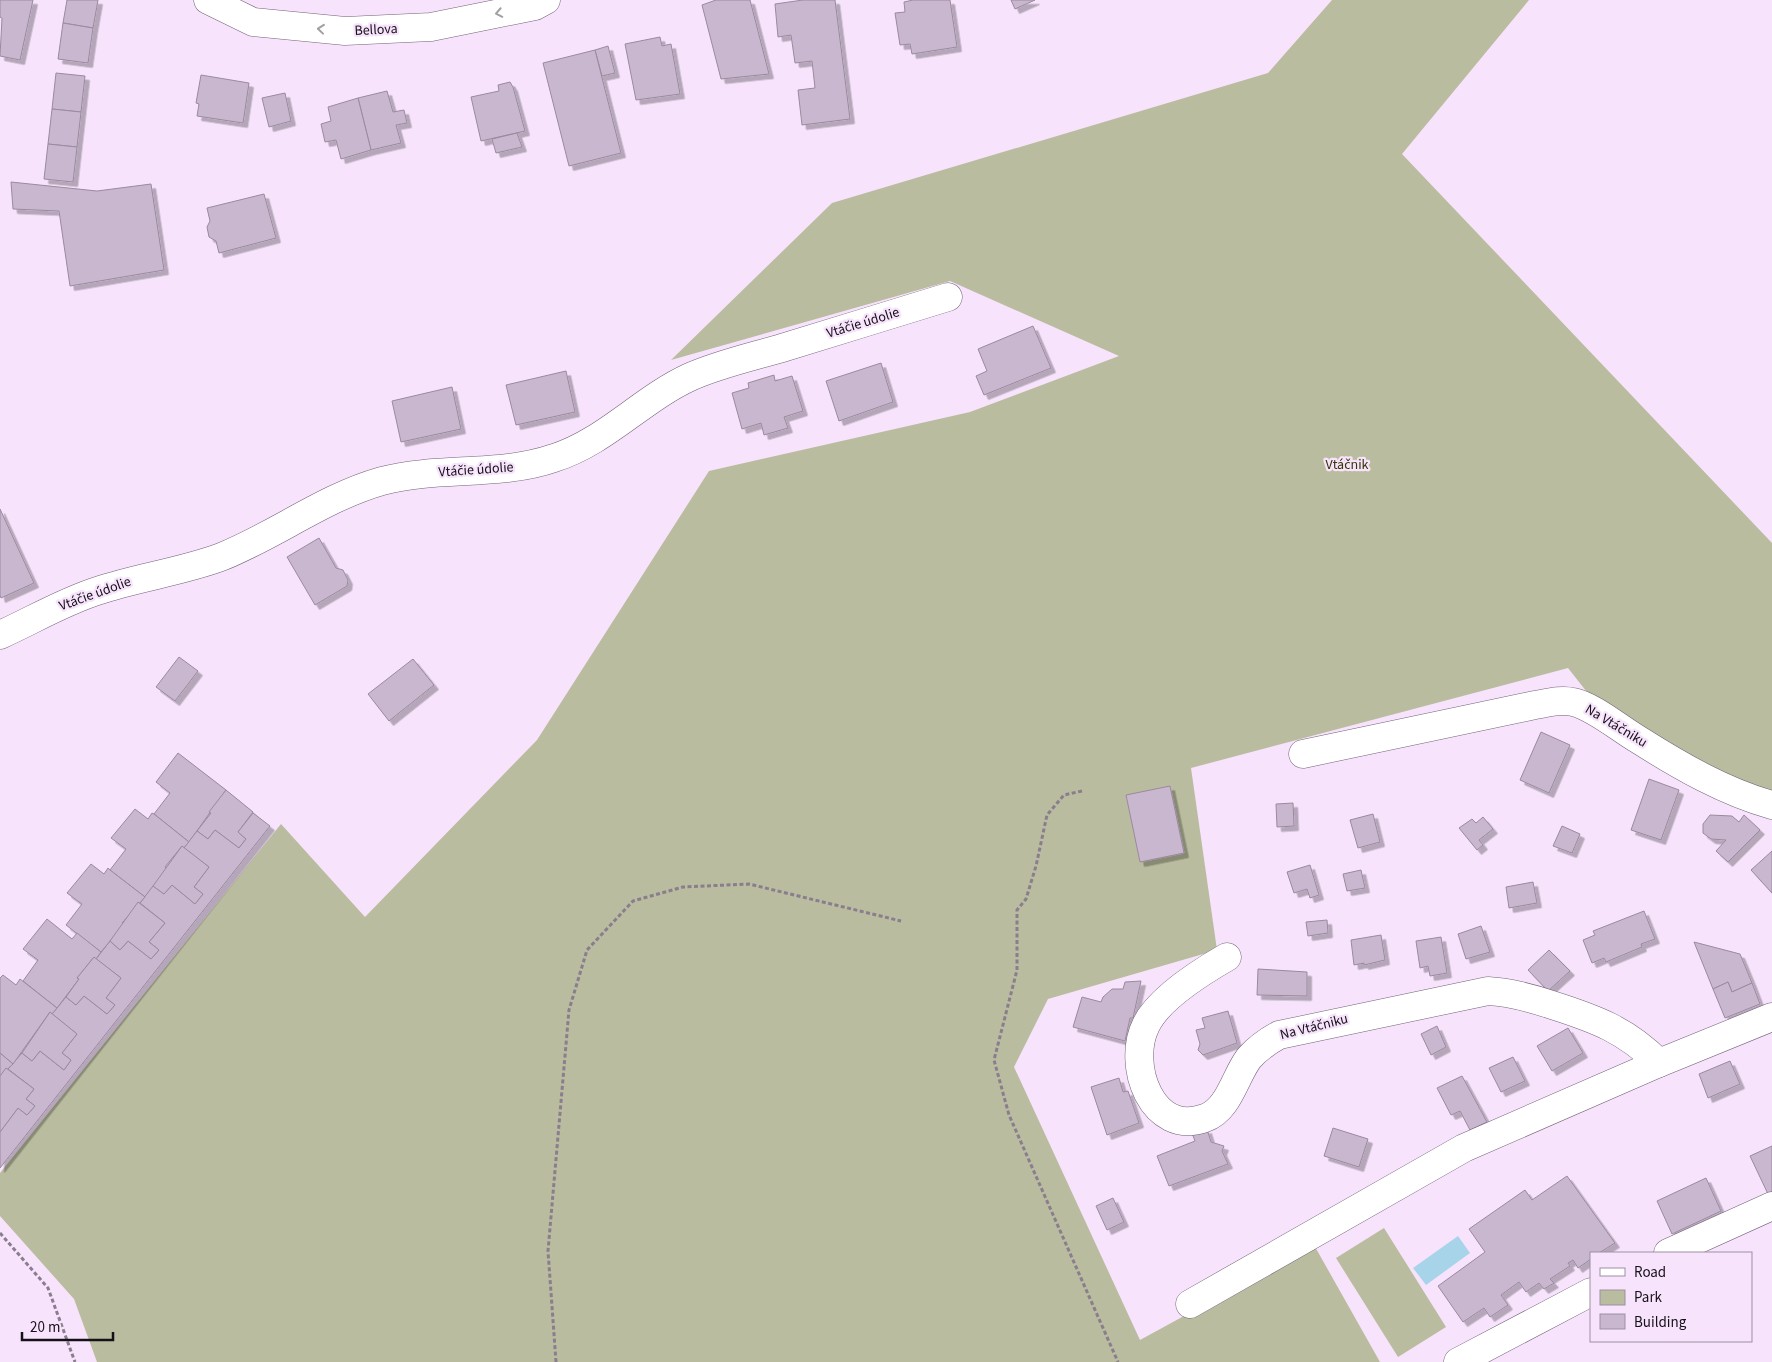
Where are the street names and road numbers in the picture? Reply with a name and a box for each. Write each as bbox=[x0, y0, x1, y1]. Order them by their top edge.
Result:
street label: Bellova bbox=[354, 19, 398, 41]
street label: Vtáčie údolie bbox=[824, 302, 902, 344]
street label: Vtáčie údolie bbox=[438, 457, 514, 483]
street label: Vtáčie údolie bbox=[56, 572, 134, 616]
street label: Na Vtáčniku bbox=[1581, 700, 1651, 752]
street label: Na Vtáčniku bbox=[1278, 1009, 1350, 1045]

